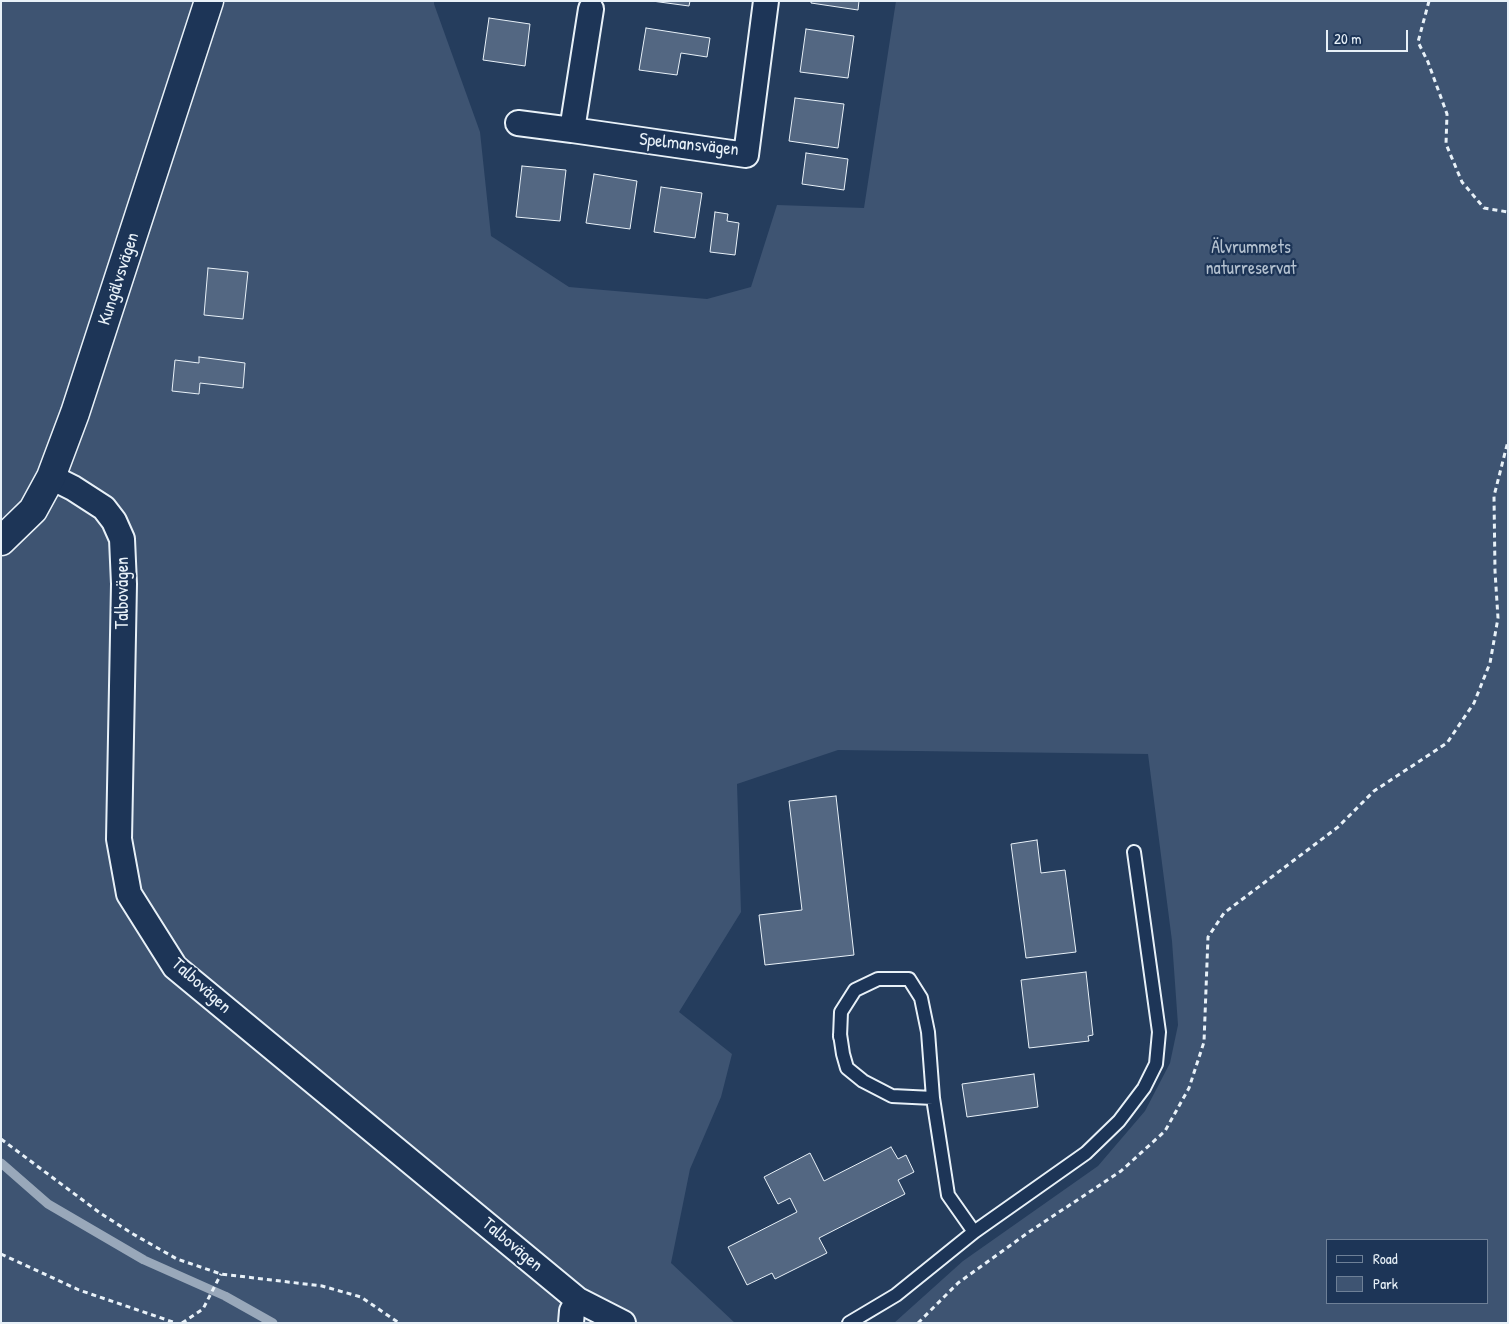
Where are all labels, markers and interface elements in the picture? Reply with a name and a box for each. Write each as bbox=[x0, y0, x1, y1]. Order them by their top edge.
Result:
scale bar bbox=[1329, 20, 1412, 52]
text: 20 m bbox=[1334, 28, 1361, 49]
street label: Spelmansvägen bbox=[638, 129, 740, 161]
street label: Kungälvsvägen bbox=[94, 230, 144, 328]
park label: Älvrummets naturreservat bbox=[1205, 237, 1297, 280]
street label: Talbovägen bbox=[112, 557, 134, 629]
street label: Talbovägen bbox=[167, 954, 235, 1018]
street label: Talbovägen bbox=[477, 1213, 547, 1277]
legend bbox=[1326, 1239, 1489, 1304]
text: Road bbox=[1373, 1248, 1398, 1269]
text: Park bbox=[1373, 1273, 1398, 1294]

